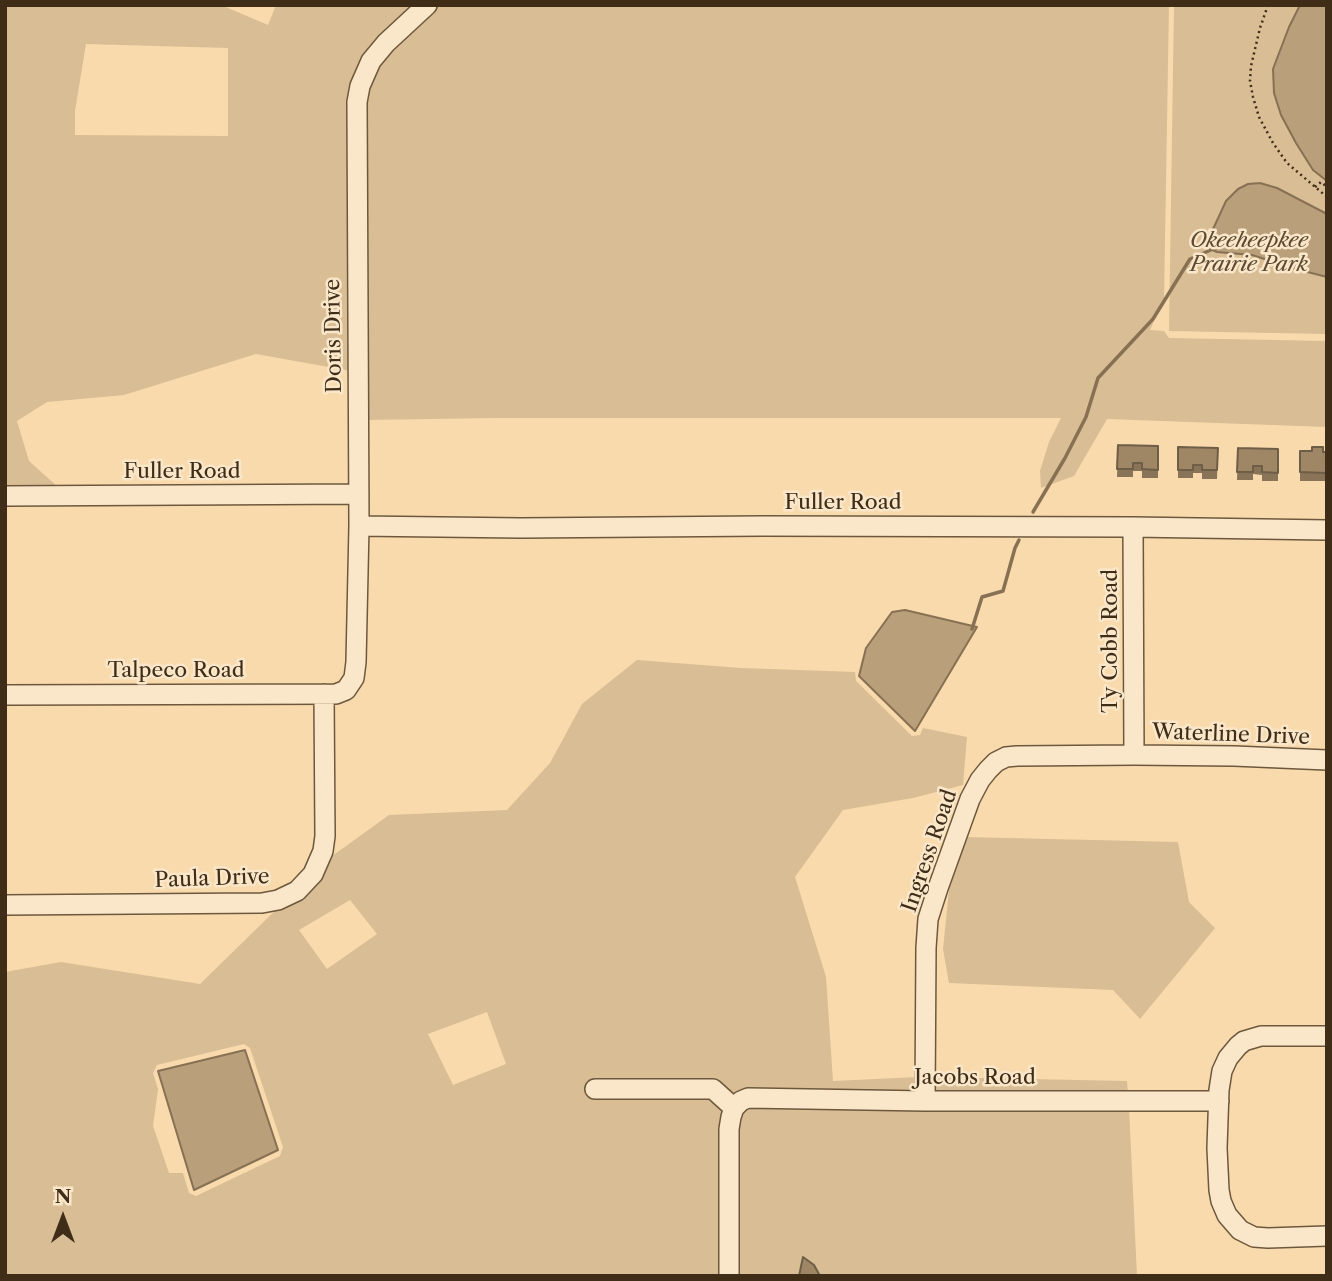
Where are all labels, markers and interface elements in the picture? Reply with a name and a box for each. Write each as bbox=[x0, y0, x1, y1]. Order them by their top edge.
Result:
park label: Okeeheepkee Prairie Park bbox=[1190, 228, 1308, 278]
street label: Doris Drive bbox=[320, 279, 348, 393]
street label: Fuller Road bbox=[123, 459, 241, 485]
street label: Fuller Road bbox=[784, 490, 902, 516]
street label: Ty Cobb Road bbox=[1098, 569, 1124, 713]
street label: Talpeco Road bbox=[107, 658, 245, 684]
street label: Waterline Drive bbox=[1152, 720, 1310, 750]
street label: Ingress Road bbox=[897, 786, 963, 916]
street label: Paula Drive bbox=[154, 864, 270, 894]
street label: Jacobs Road bbox=[914, 1065, 1036, 1091]
north arrow bbox=[28, 1183, 98, 1253]
text: N bbox=[55, 1185, 71, 1208]

